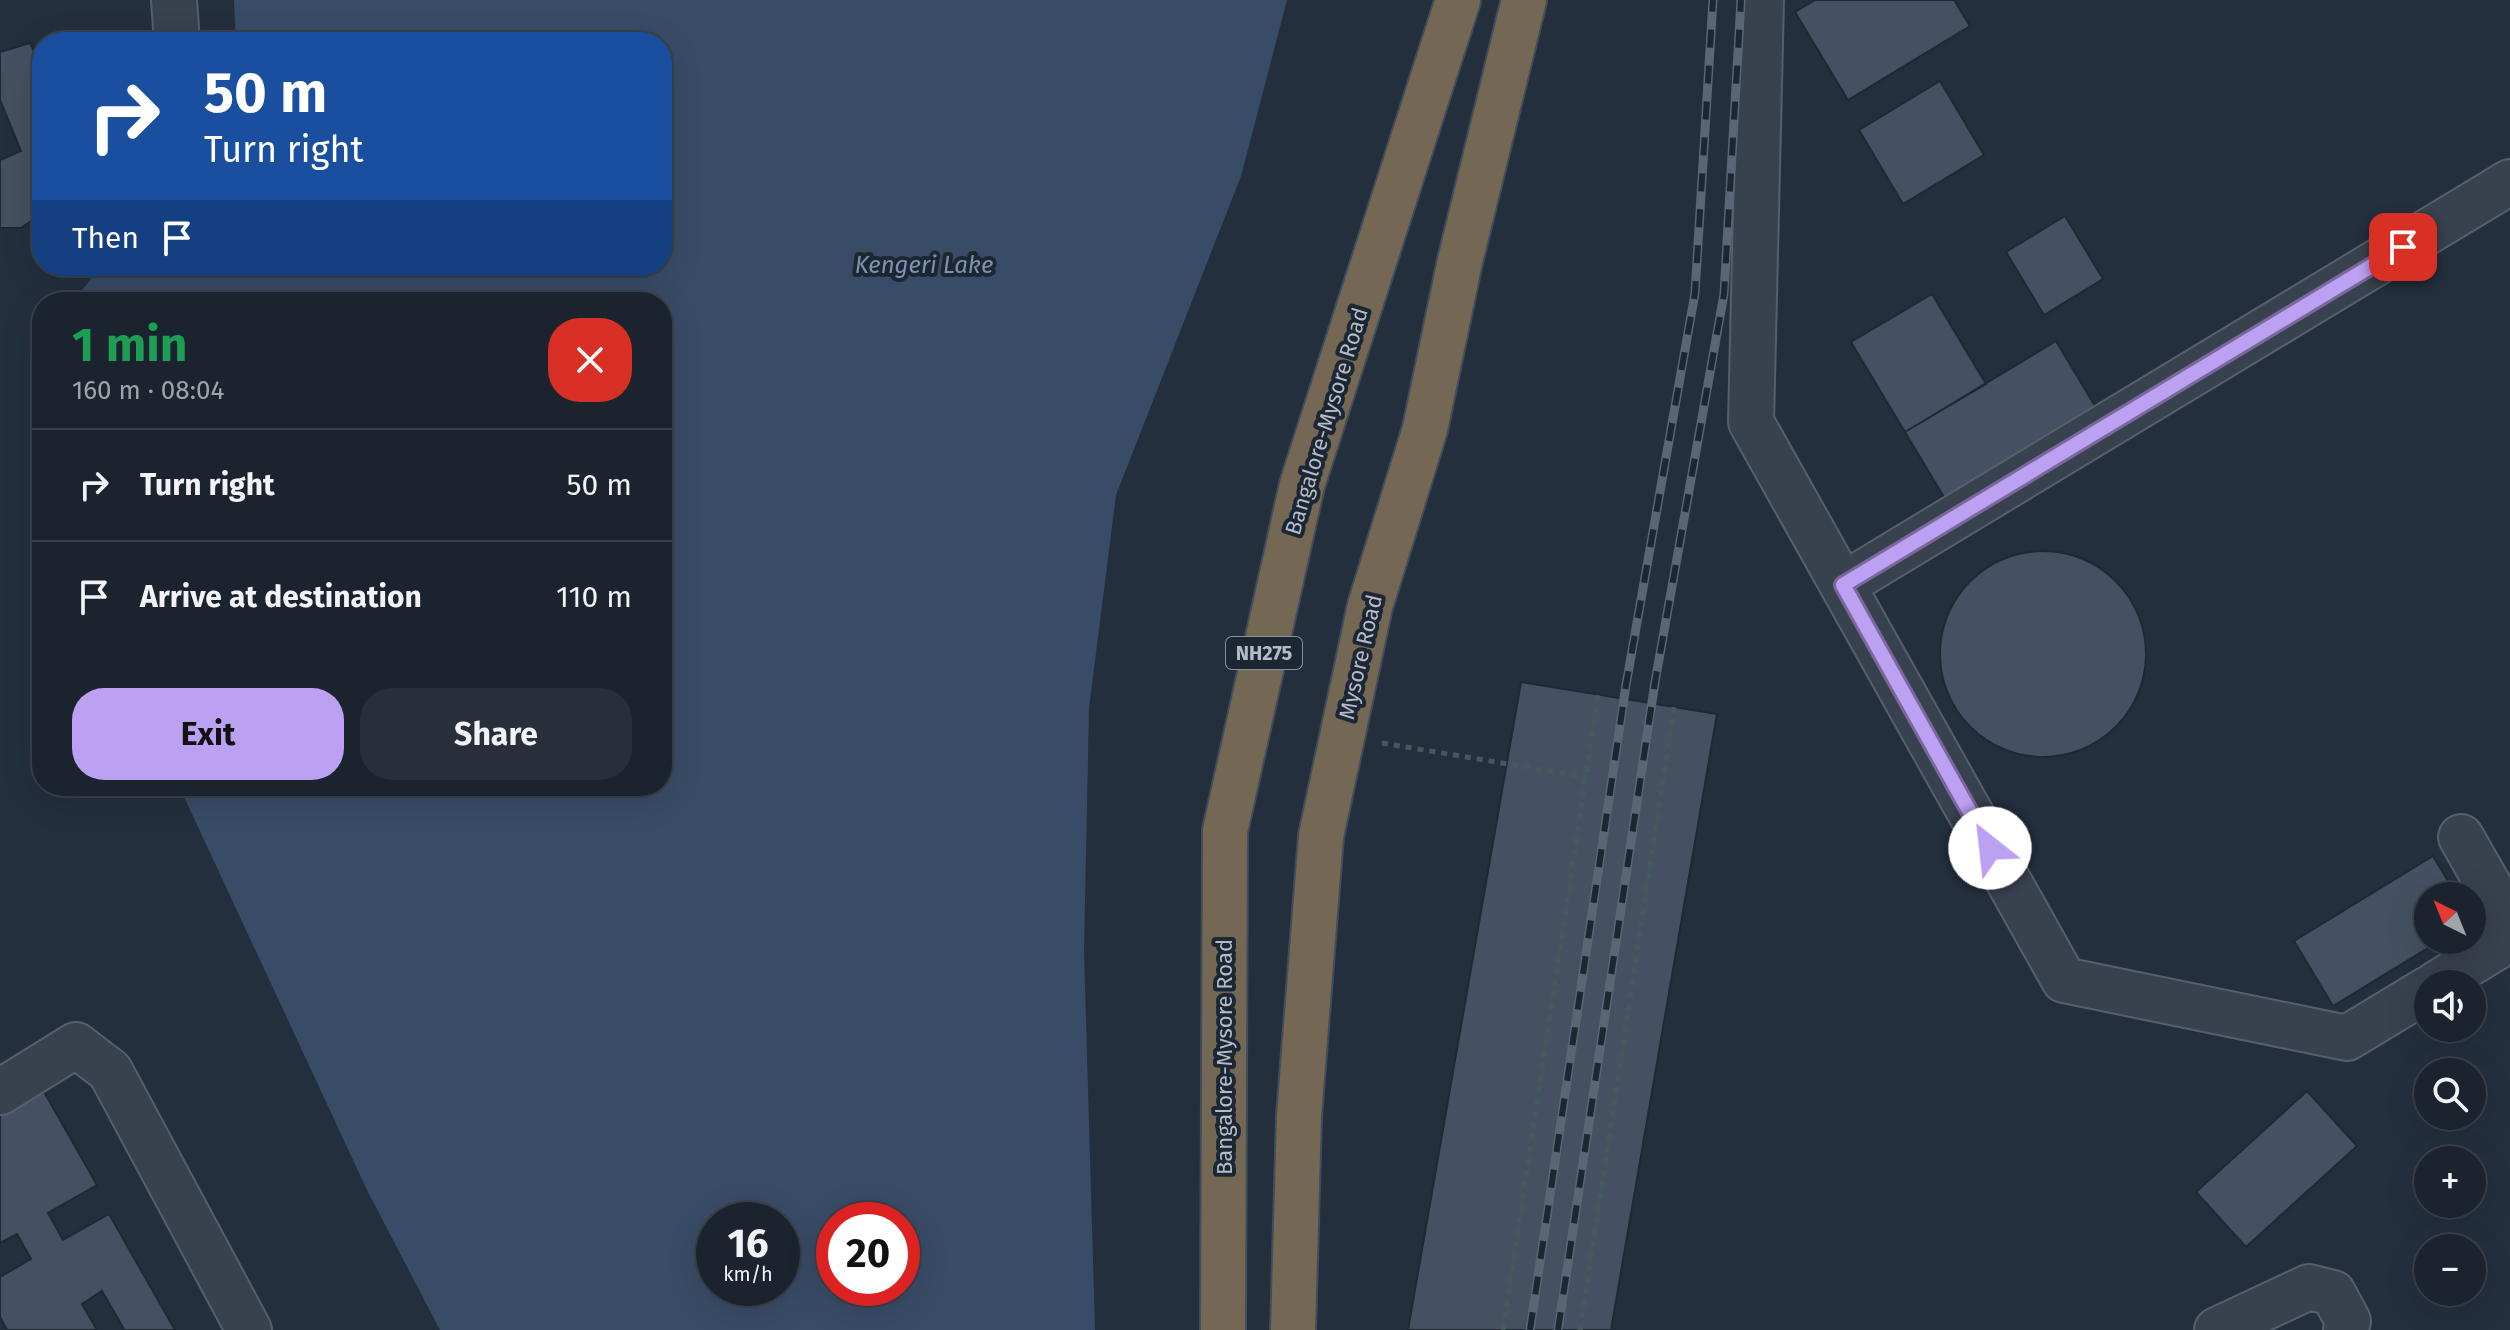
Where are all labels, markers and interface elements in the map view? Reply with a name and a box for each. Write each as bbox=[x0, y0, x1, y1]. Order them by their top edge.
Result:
text: 50 m bbox=[204, 60, 327, 127]
icon: right bbox=[72, 64, 176, 168]
text: Turn right bbox=[204, 128, 364, 172]
pin bbox=[2369, 213, 2437, 281]
icon: arrive bbox=[155, 216, 199, 260]
text: Then bbox=[72, 220, 139, 256]
icon: arrive bbox=[2381, 225, 2425, 269]
water label: Kengeri Lake bbox=[855, 251, 993, 279]
street label: Bangalore-Mysore Road bbox=[1279, 304, 1374, 538]
text: 1 min bbox=[72, 316, 187, 374]
button: close bbox=[548, 318, 632, 402]
text: 160 m · 08:04 bbox=[72, 375, 224, 406]
icon: right bbox=[72, 463, 116, 507]
text: Turn right bbox=[140, 467, 275, 503]
text: 50 m bbox=[567, 467, 632, 503]
icon: arrive bbox=[72, 575, 116, 619]
text: Arrive at destination bbox=[140, 579, 422, 615]
text: 110 m bbox=[556, 579, 632, 615]
street label: Mysore Road bbox=[1333, 592, 1388, 722]
road number: NH275 bbox=[1226, 637, 1302, 669]
button: Exit bbox=[72, 688, 344, 780]
button: Share bbox=[360, 688, 632, 780]
position arrow bbox=[1948, 806, 2032, 890]
north arrow bbox=[2414, 882, 2486, 954]
map controls bbox=[2414, 882, 2486, 1306]
street label: Bangalore-Mysore Road bbox=[1211, 939, 1238, 1175]
button: sound bbox=[2414, 970, 2486, 1042]
button: search bbox=[2414, 1058, 2486, 1130]
button: + bbox=[2414, 1146, 2486, 1218]
speed limit sign: 20 bbox=[816, 1202, 920, 1306]
text: 16 bbox=[727, 1220, 769, 1268]
button: − bbox=[2414, 1234, 2486, 1306]
text: km/h bbox=[723, 1262, 773, 1286]

